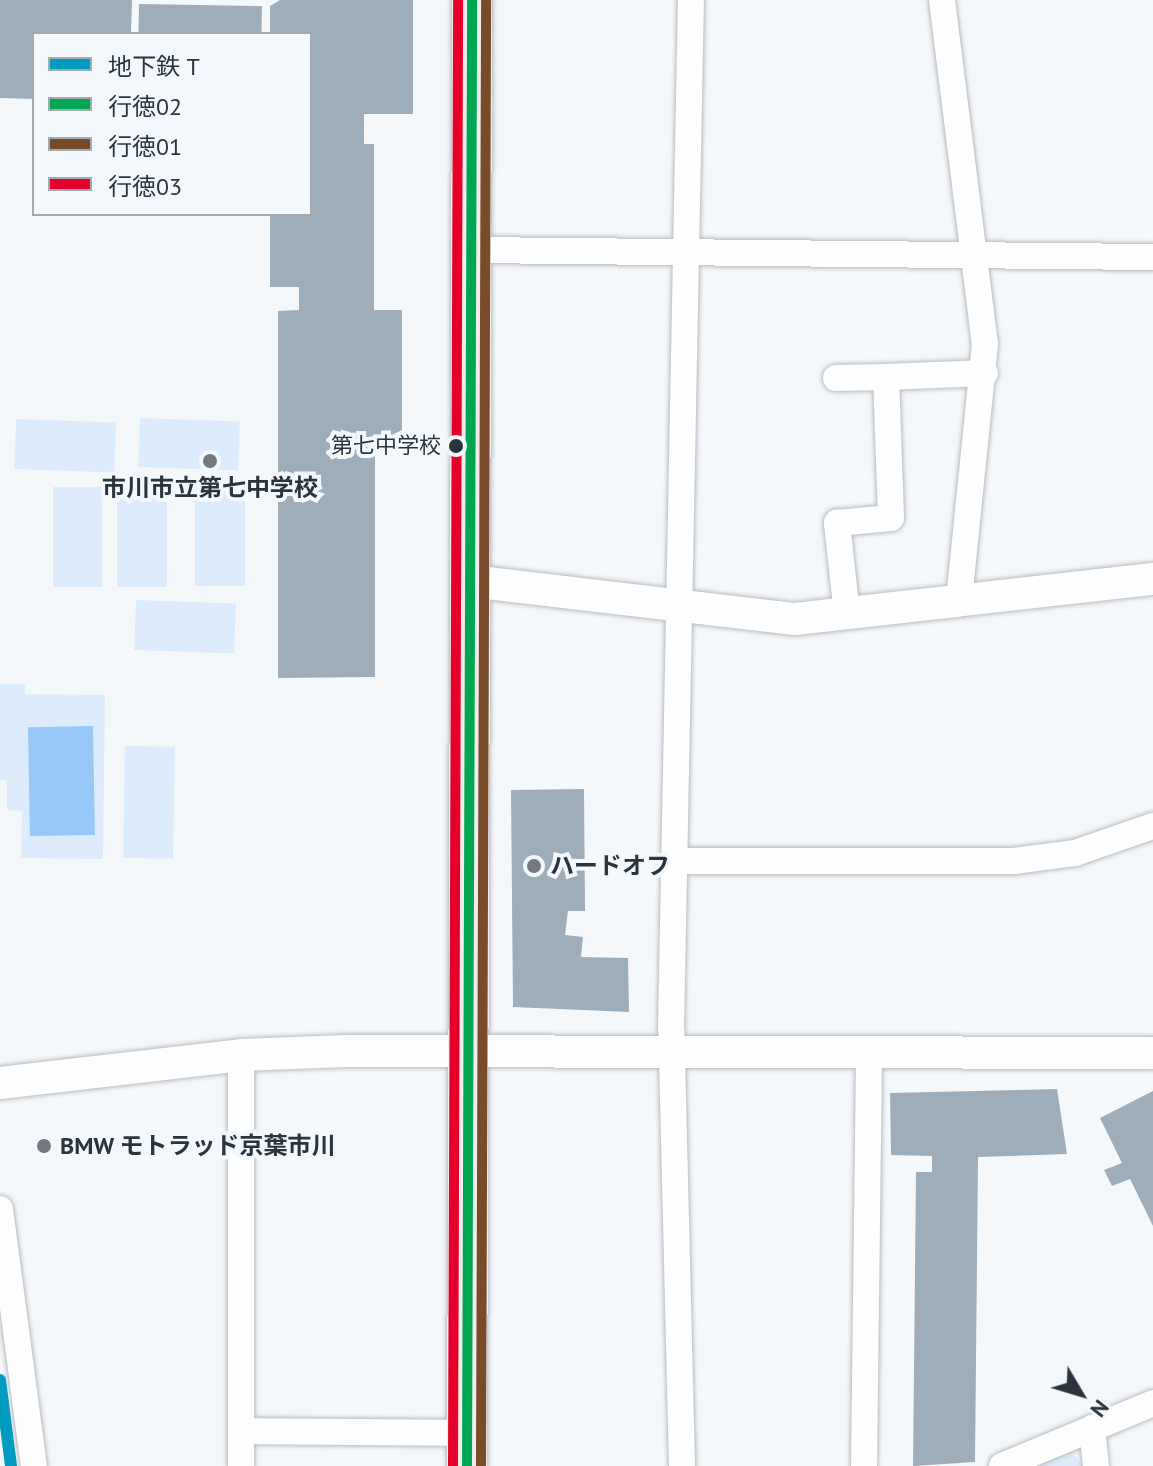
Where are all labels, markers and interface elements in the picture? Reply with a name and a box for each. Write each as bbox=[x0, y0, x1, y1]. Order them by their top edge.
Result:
legend bbox=[32, 32, 312, 216]
text: 地下鉄 T bbox=[108, 51, 200, 82]
text: 行徳02 bbox=[108, 91, 182, 122]
text: 行徳01 bbox=[108, 131, 182, 162]
text: 行徳03 bbox=[108, 171, 182, 202]
place label: 第七中学校 bbox=[331, 433, 441, 459]
marker: 第七中学校 bbox=[448, 438, 464, 454]
marker: 市川市立第七中学校 bbox=[201, 452, 219, 470]
place label: 市川市立第七中学校 bbox=[102, 474, 318, 502]
place label: ハードオフ bbox=[550, 852, 670, 880]
marker: ハードオフ bbox=[525, 857, 543, 875]
place label: BMW モトラッド京葉市川 bbox=[60, 1132, 336, 1160]
marker: BMW モトラッド京葉市川 bbox=[35, 1137, 53, 1155]
north arrow bbox=[1041, 1354, 1121, 1434]
text: N bbox=[1084, 1394, 1115, 1423]

